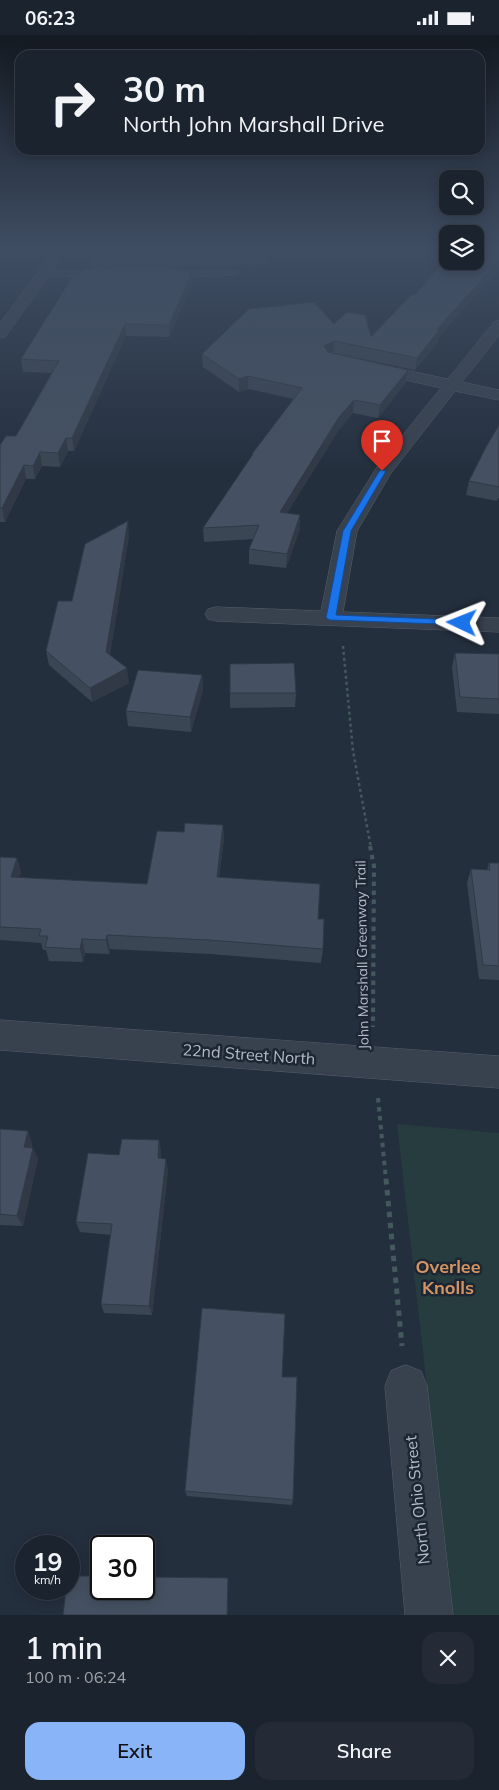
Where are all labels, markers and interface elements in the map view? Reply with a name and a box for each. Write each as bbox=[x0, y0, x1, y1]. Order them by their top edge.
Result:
text: 06:23 bbox=[25, 6, 75, 30]
text: 30 m bbox=[123, 67, 206, 111]
icon: right bbox=[40, 70, 105, 135]
text: North John Marshall Drive bbox=[123, 110, 385, 138]
map controls bbox=[439, 170, 484, 270]
button: search bbox=[439, 170, 484, 215]
button: layers bbox=[439, 225, 484, 270]
pin bbox=[361, 420, 403, 471]
icon: arrive bbox=[368, 427, 396, 455]
position arrow bbox=[435, 596, 487, 648]
street label: John Marshall Greenway Trail bbox=[351, 860, 373, 1050]
street label: 22nd Street North bbox=[182, 1039, 316, 1069]
district label: Overlee Knolls bbox=[415, 1255, 481, 1299]
street label: North Ohio Street bbox=[400, 1434, 434, 1565]
speed limit sign: 30 bbox=[90, 1535, 155, 1600]
text: 19 bbox=[32, 1546, 63, 1577]
text: km/h bbox=[34, 1572, 61, 1587]
text: 1 min bbox=[25, 1629, 103, 1667]
button: close bbox=[422, 1632, 474, 1684]
text: 100 m · 06:24 bbox=[25, 1667, 126, 1687]
button: Exit bbox=[25, 1722, 245, 1780]
button: Share bbox=[255, 1722, 474, 1780]

